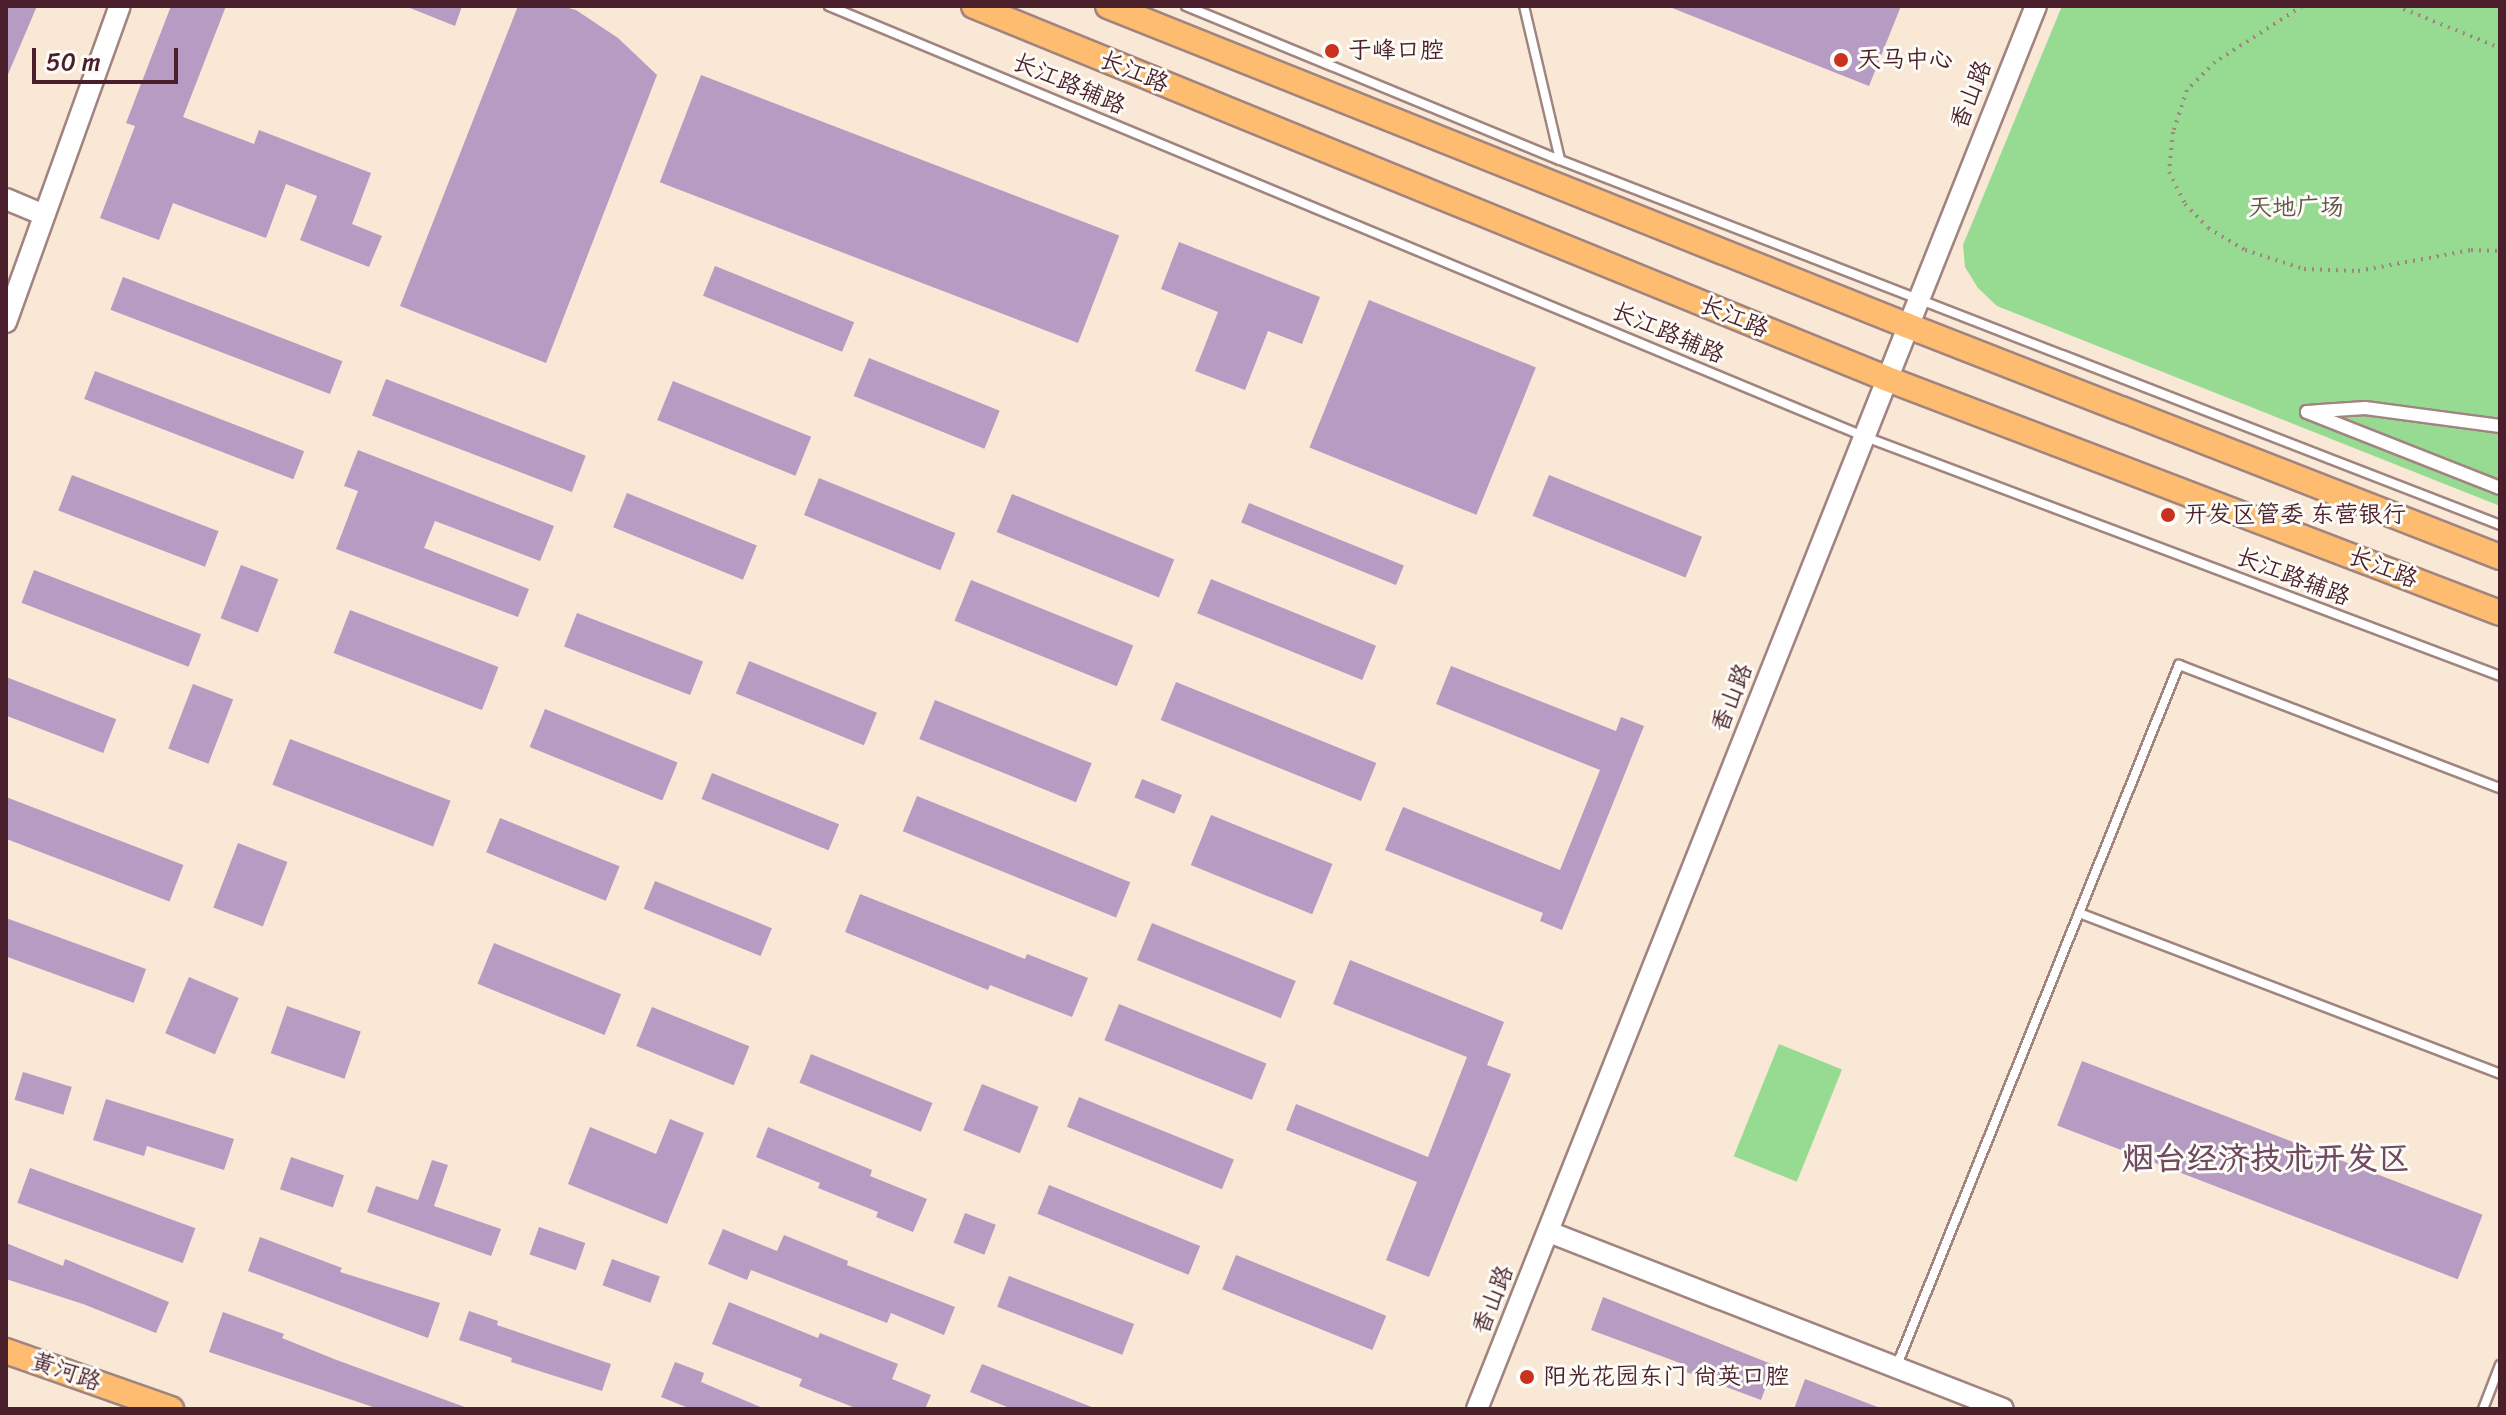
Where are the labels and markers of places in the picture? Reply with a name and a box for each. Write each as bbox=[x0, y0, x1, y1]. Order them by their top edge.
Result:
place label: 于峰口腔 bbox=[1348, 37, 1444, 65]
marker: 于峰口腔 bbox=[1323, 42, 1341, 60]
place label: 天马中心 bbox=[1857, 46, 1953, 74]
marker: 天马中心 bbox=[1832, 51, 1850, 69]
place label: 开发区管委 东营银行 bbox=[2184, 501, 2406, 529]
marker: 开发区管委 东营银行 bbox=[2159, 506, 2177, 524]
place label: 阳光花园东门 尚英口腔 bbox=[1543, 1363, 1789, 1391]
marker: 阳光花园东门 尚英口腔 bbox=[1518, 1368, 1536, 1386]

